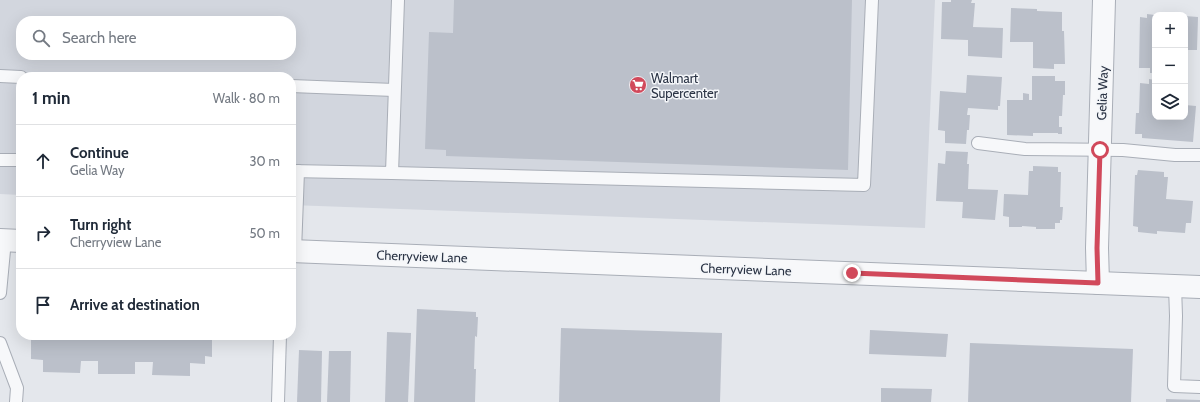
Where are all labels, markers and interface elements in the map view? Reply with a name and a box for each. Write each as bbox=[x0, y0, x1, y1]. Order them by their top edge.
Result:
map controls bbox=[1152, 12, 1188, 120]
button: + bbox=[1152, 12, 1188, 48]
search box bbox=[16, 16, 296, 60]
icon: search bbox=[30, 27, 52, 49]
text: Search here bbox=[62, 29, 137, 47]
button: − bbox=[1152, 48, 1188, 84]
street label: Gelia Way bbox=[1093, 65, 1111, 121]
place label: Walmart Supercenter bbox=[651, 70, 719, 101]
supermarket icon: Walmart Supercenter bbox=[628, 75, 648, 95]
button: layers bbox=[1152, 84, 1188, 120]
text: 1 min bbox=[32, 88, 70, 108]
text: Walk · 80 m bbox=[213, 90, 280, 106]
route start bbox=[1091, 141, 1109, 159]
text: Continue bbox=[70, 144, 129, 162]
icon: ahead bbox=[32, 150, 54, 172]
text: 30 m bbox=[250, 153, 280, 169]
text: Gelia Way bbox=[70, 162, 125, 178]
text: Turn right bbox=[70, 216, 131, 234]
icon: right bbox=[32, 222, 54, 244]
text: 50 m bbox=[250, 225, 280, 241]
text: Cherryview Lane bbox=[70, 234, 161, 250]
street label: Cherryview Lane bbox=[376, 246, 468, 266]
street label: Cherryview Lane bbox=[700, 259, 792, 279]
route end bbox=[843, 264, 861, 282]
icon: arrive bbox=[32, 294, 54, 316]
text: Arrive at destination bbox=[70, 296, 200, 314]

